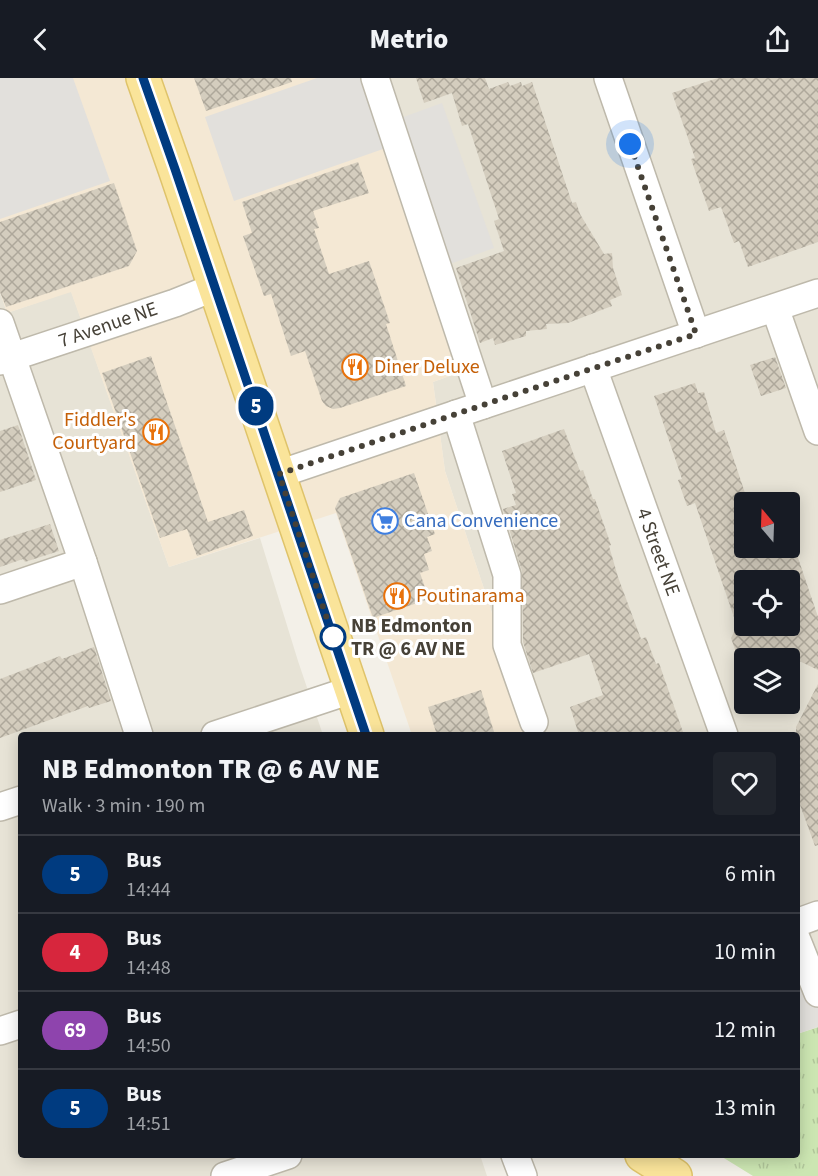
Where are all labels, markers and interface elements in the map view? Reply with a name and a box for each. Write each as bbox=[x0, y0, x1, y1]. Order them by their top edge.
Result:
text: Metrio bbox=[370, 20, 448, 59]
icon: back bbox=[24, 23, 57, 56]
icon: share bbox=[761, 23, 794, 56]
your location bbox=[615, 129, 645, 159]
street label: 7 Avenue NE bbox=[55, 295, 161, 355]
restaurant icon: Diner Deluxe bbox=[340, 352, 370, 382]
place label: Diner Deluxe bbox=[374, 353, 480, 381]
line badge: 5 bbox=[236, 386, 276, 426]
text: 5 bbox=[250, 391, 262, 421]
place label: Fiddler's Courtyard bbox=[52, 406, 136, 457]
restaurant icon: Fiddler's Courtyard bbox=[141, 417, 171, 447]
north arrow bbox=[734, 492, 800, 558]
map controls bbox=[734, 492, 800, 714]
street label: 4 Street NE bbox=[629, 504, 687, 600]
supermarket icon: Cana Convenience bbox=[370, 506, 400, 536]
place label: Cana Convenience bbox=[404, 507, 558, 535]
button: locate bbox=[734, 570, 800, 636]
restaurant icon: Poutinarama bbox=[382, 581, 412, 611]
place label: Poutinarama bbox=[416, 582, 524, 610]
place label: NB Edmonton TR @ 6 AV NE bbox=[351, 612, 472, 663]
marker: NB Edmonton TR @ 6 AV NE bbox=[320, 624, 346, 650]
button: layers bbox=[734, 648, 800, 714]
text: NB Edmonton TR @ 6 AV NE bbox=[42, 749, 380, 789]
button: heart bbox=[713, 752, 776, 815]
text: Walk · 3 min · 190 m bbox=[42, 792, 205, 820]
text: Bus bbox=[126, 844, 162, 876]
text: 6 min bbox=[725, 858, 776, 890]
text: 5 bbox=[69, 859, 81, 889]
text: 14:44 bbox=[126, 876, 171, 904]
text: Bus bbox=[126, 922, 162, 954]
text: 10 min bbox=[714, 936, 776, 968]
text: 4 bbox=[69, 937, 81, 967]
text: 14:48 bbox=[126, 954, 171, 982]
text: Bus bbox=[126, 1000, 162, 1032]
text: 12 min bbox=[714, 1014, 776, 1046]
text: 69 bbox=[64, 1015, 86, 1045]
text: 14:50 bbox=[126, 1032, 171, 1060]
text: Bus bbox=[126, 1078, 162, 1110]
text: 13 min bbox=[714, 1092, 776, 1124]
text: 5 bbox=[69, 1093, 81, 1123]
text: 14:51 bbox=[126, 1110, 171, 1138]

